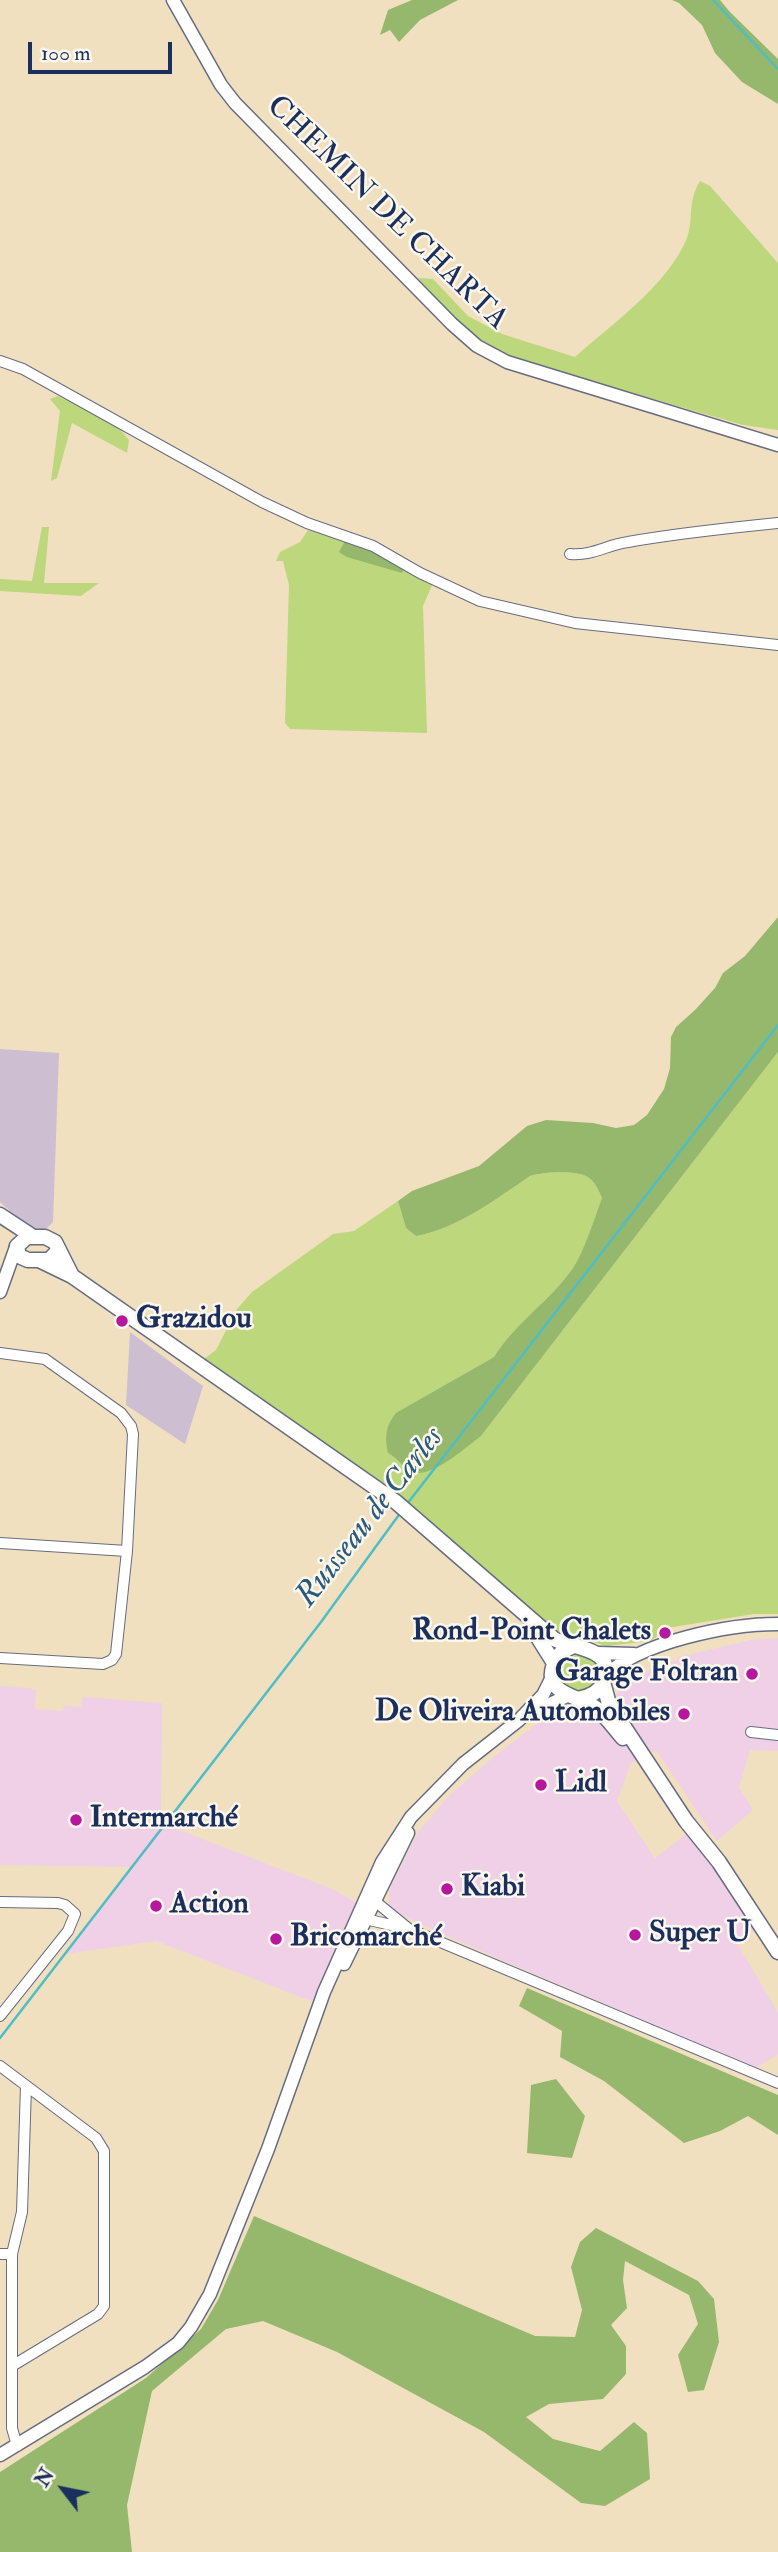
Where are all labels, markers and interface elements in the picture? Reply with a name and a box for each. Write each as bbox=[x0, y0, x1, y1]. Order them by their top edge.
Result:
scale bar bbox=[32, 28, 175, 72]
text: 100 m bbox=[41, 40, 91, 67]
street label: CHEMIN DE CHARTA bbox=[258, 89, 514, 339]
place label: Grazidou bbox=[136, 1303, 252, 1339]
marker: Grazidou bbox=[114, 1313, 130, 1329]
water label: Ruisseau de Carles bbox=[289, 1420, 453, 1616]
place label: Rond-Point Chalets bbox=[412, 1615, 651, 1651]
marker: Rond-Point Chalets bbox=[657, 1625, 673, 1641]
place label: Garage Foltran bbox=[555, 1656, 738, 1692]
marker: Garage Foltran bbox=[744, 1666, 760, 1682]
place label: De Oliveira Automobiles bbox=[375, 1696, 670, 1732]
marker: De Oliveira Automobiles bbox=[676, 1706, 692, 1722]
place label: Lidl bbox=[555, 1767, 607, 1803]
marker: Lidl bbox=[533, 1777, 549, 1793]
place label: Intermarché bbox=[90, 1802, 238, 1838]
marker: Intermarché bbox=[68, 1812, 84, 1828]
place label: Kiabi bbox=[461, 1871, 525, 1907]
marker: Kiabi bbox=[439, 1881, 455, 1897]
place label: Action bbox=[170, 1888, 249, 1924]
marker: Action bbox=[148, 1898, 164, 1914]
place label: Super U bbox=[649, 1917, 751, 1953]
place label: Bricomarché bbox=[290, 1921, 442, 1957]
marker: Super U bbox=[627, 1927, 643, 1943]
marker: Bricomarché bbox=[268, 1931, 284, 1947]
north arrow bbox=[28, 2454, 98, 2524]
text: N bbox=[31, 2464, 60, 2491]

